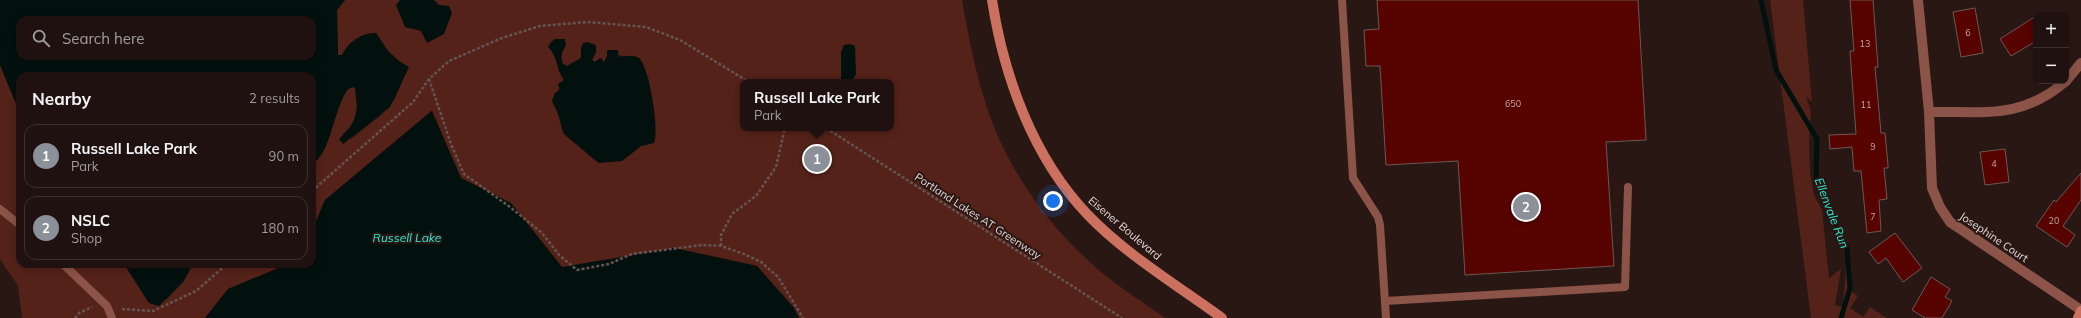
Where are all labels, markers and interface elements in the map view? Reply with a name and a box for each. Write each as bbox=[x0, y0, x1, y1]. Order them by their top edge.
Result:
map controls bbox=[2033, 12, 2069, 84]
button: + bbox=[2033, 12, 2069, 48]
search box bbox=[16, 16, 316, 60]
icon: search bbox=[30, 27, 52, 49]
house number: 6 bbox=[1965, 27, 1971, 38]
text: Search here bbox=[62, 29, 144, 48]
house number: 13 bbox=[1860, 38, 1870, 49]
button: − bbox=[2033, 48, 2069, 84]
popup bbox=[740, 79, 894, 131]
text: Nearby bbox=[32, 88, 91, 109]
text: Russell Lake Park bbox=[754, 88, 880, 107]
text: 2 results bbox=[249, 90, 300, 106]
house number: 650 bbox=[1505, 98, 1521, 109]
house number: 11 bbox=[1861, 99, 1871, 110]
text: Park bbox=[754, 107, 781, 123]
text: Russell Lake Park bbox=[71, 139, 197, 158]
house number: 9 bbox=[1870, 141, 1876, 152]
pin: 1 bbox=[804, 144, 830, 174]
text: 1 bbox=[42, 148, 50, 164]
text: 90 m bbox=[269, 148, 299, 164]
text: Park bbox=[71, 158, 98, 174]
house number: 4 bbox=[1991, 158, 1997, 169]
street label: Portland Lakes AT Greenway bbox=[912, 170, 1044, 262]
water label: Ellenvale Run bbox=[1812, 176, 1852, 250]
your location bbox=[1043, 191, 1063, 211]
pin: 2 bbox=[1513, 192, 1539, 222]
street label: Eisener Boulevard bbox=[1086, 193, 1164, 263]
street label: Josephine Court bbox=[1957, 209, 2031, 265]
text: NSLC bbox=[71, 211, 110, 230]
house number: 7 bbox=[1870, 211, 1876, 222]
house number: 20 bbox=[2049, 215, 2059, 226]
text: 2 bbox=[42, 220, 50, 236]
text: 180 m bbox=[261, 220, 299, 236]
text: Shop bbox=[71, 230, 102, 246]
water label: Russell Lake bbox=[373, 230, 442, 245]

